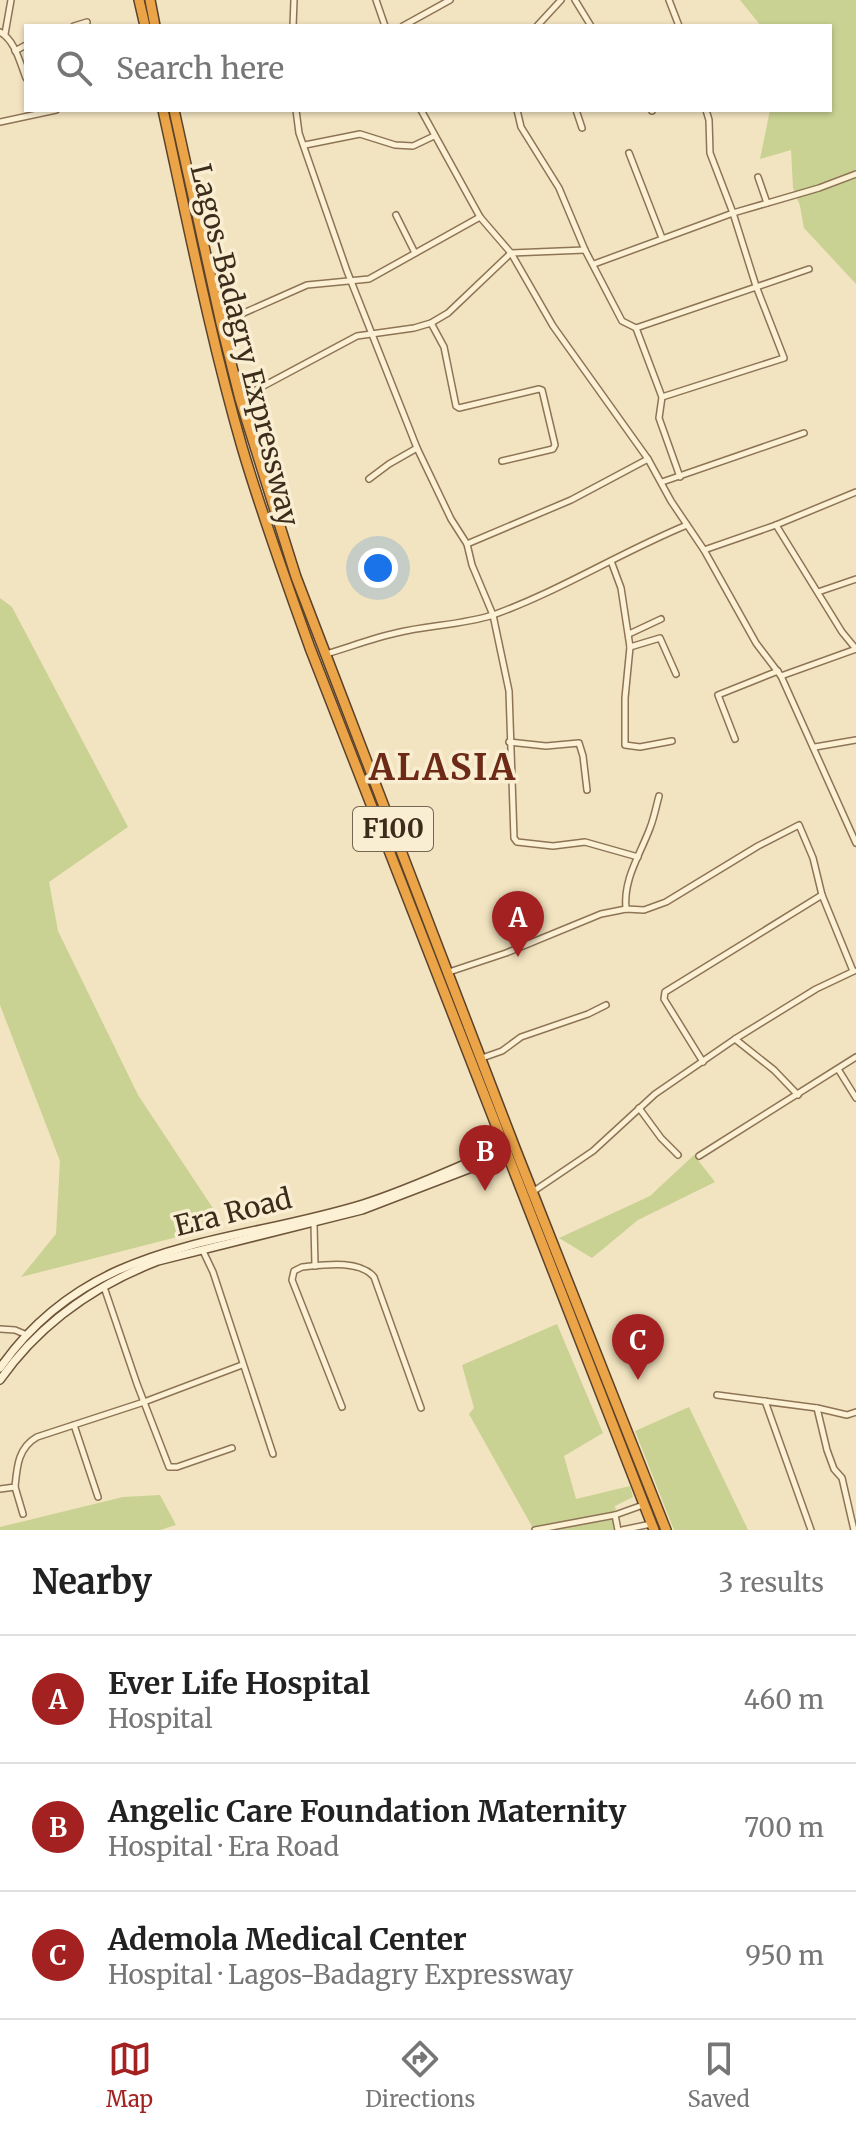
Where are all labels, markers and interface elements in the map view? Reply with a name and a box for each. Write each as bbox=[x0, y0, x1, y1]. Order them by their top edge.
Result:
search box bbox=[24, 24, 832, 112]
icon: search bbox=[52, 46, 96, 90]
text: Search here bbox=[116, 49, 284, 87]
street label: Lagos-Badagry Expressway bbox=[183, 160, 308, 531]
your location bbox=[358, 548, 398, 588]
district label: ALASIA bbox=[368, 745, 517, 790]
road number: F100 bbox=[353, 807, 433, 851]
pin: A bbox=[492, 891, 544, 957]
pin: B bbox=[459, 1125, 511, 1191]
street label: Era Road bbox=[171, 1180, 296, 1244]
pin: C bbox=[612, 1314, 664, 1380]
text: Nearby bbox=[32, 1561, 152, 1603]
text: 3 results bbox=[719, 1566, 824, 1599]
text: Ever Life Hospital bbox=[108, 1664, 370, 1702]
text: A bbox=[49, 1683, 67, 1716]
text: 460 m bbox=[744, 1683, 824, 1716]
text: Hospital bbox=[108, 1702, 213, 1735]
text: Angelic Care Foundation Maternity bbox=[108, 1792, 626, 1830]
text: B bbox=[49, 1811, 67, 1844]
text: 700 m bbox=[744, 1811, 824, 1844]
text: Hospital · Era Road bbox=[108, 1830, 339, 1863]
text: Ademola Medical Center bbox=[108, 1920, 467, 1958]
text: C bbox=[49, 1939, 67, 1972]
text: 950 m bbox=[745, 1939, 824, 1972]
text: Hospital · Lagos-Badagry Expressway bbox=[108, 1958, 573, 1991]
tab: Map bbox=[106, 2037, 153, 2113]
tab: Directions bbox=[365, 2037, 475, 2113]
tab: Saved bbox=[688, 2037, 750, 2113]

